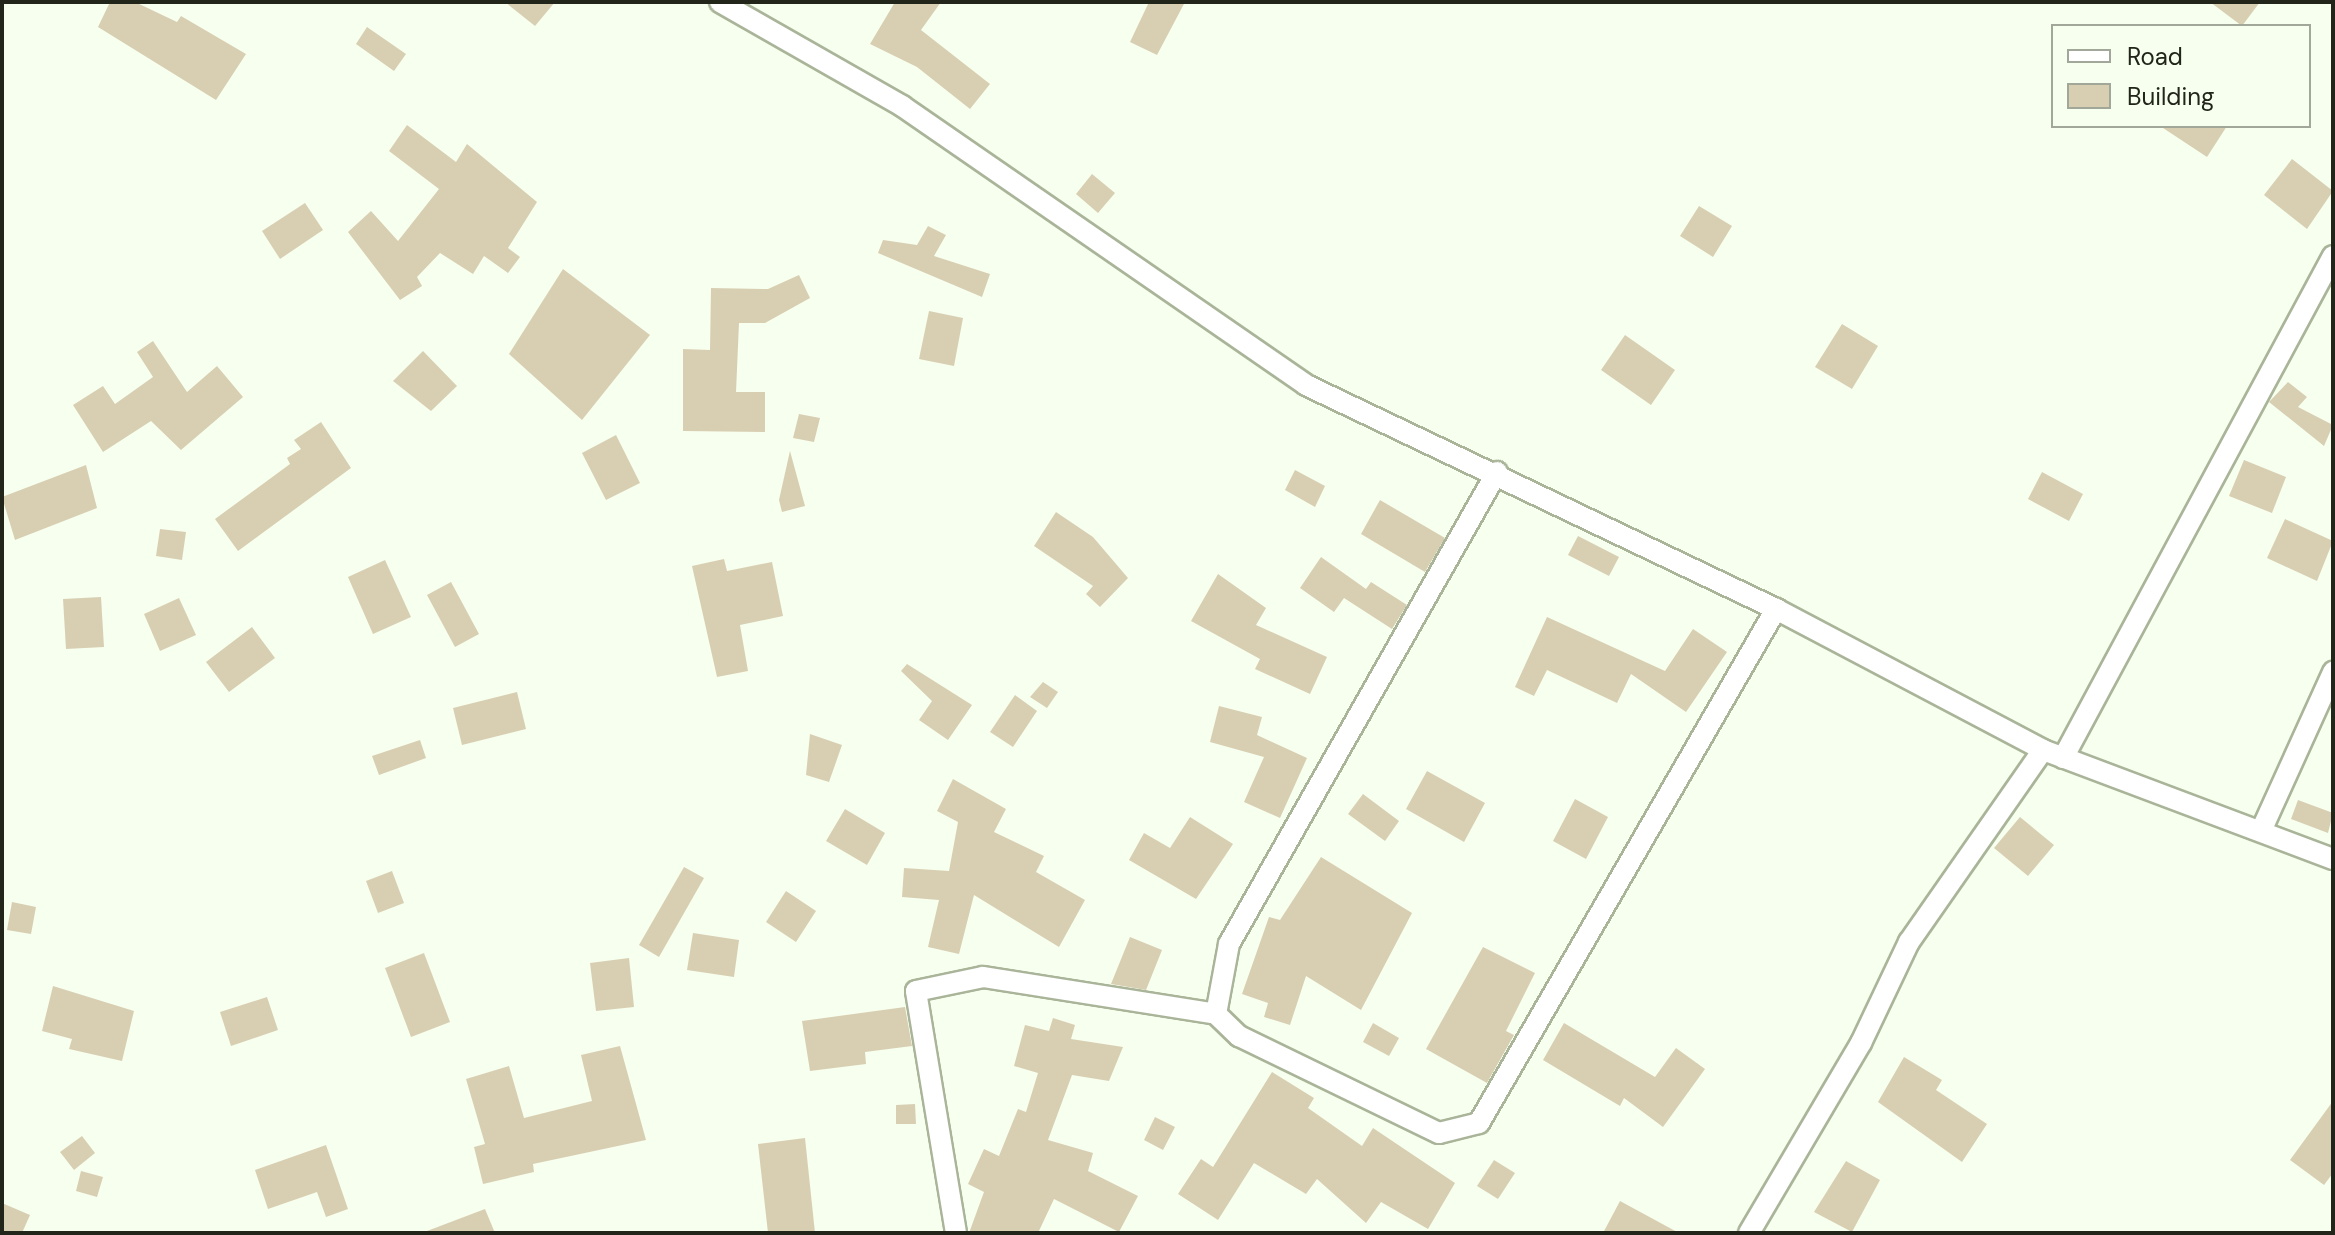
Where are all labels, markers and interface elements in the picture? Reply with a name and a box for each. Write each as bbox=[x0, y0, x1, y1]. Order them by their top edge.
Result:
legend bbox=[2051, 24, 2311, 128]
text: Road bbox=[2127, 41, 2183, 72]
text: Building bbox=[2127, 81, 2214, 112]

